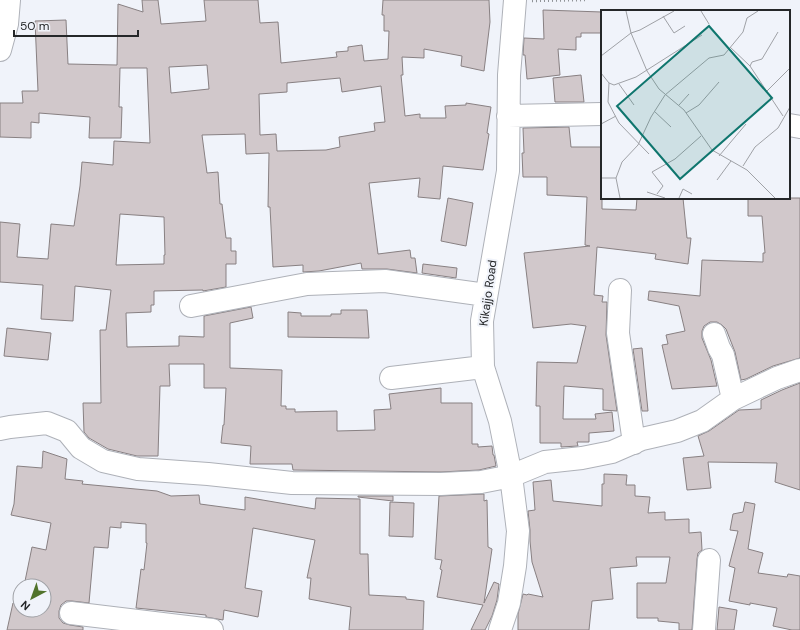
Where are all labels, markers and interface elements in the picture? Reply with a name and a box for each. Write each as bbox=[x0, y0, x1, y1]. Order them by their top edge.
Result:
inset map bbox=[601, 10, 790, 199]
scale bar bbox=[14, 12, 138, 38]
text: 50 m bbox=[20, 18, 49, 34]
street label: Kikajjo Road bbox=[475, 259, 501, 327]
north arrow bbox=[12, 578, 52, 618]
text: N bbox=[18, 598, 33, 613]

